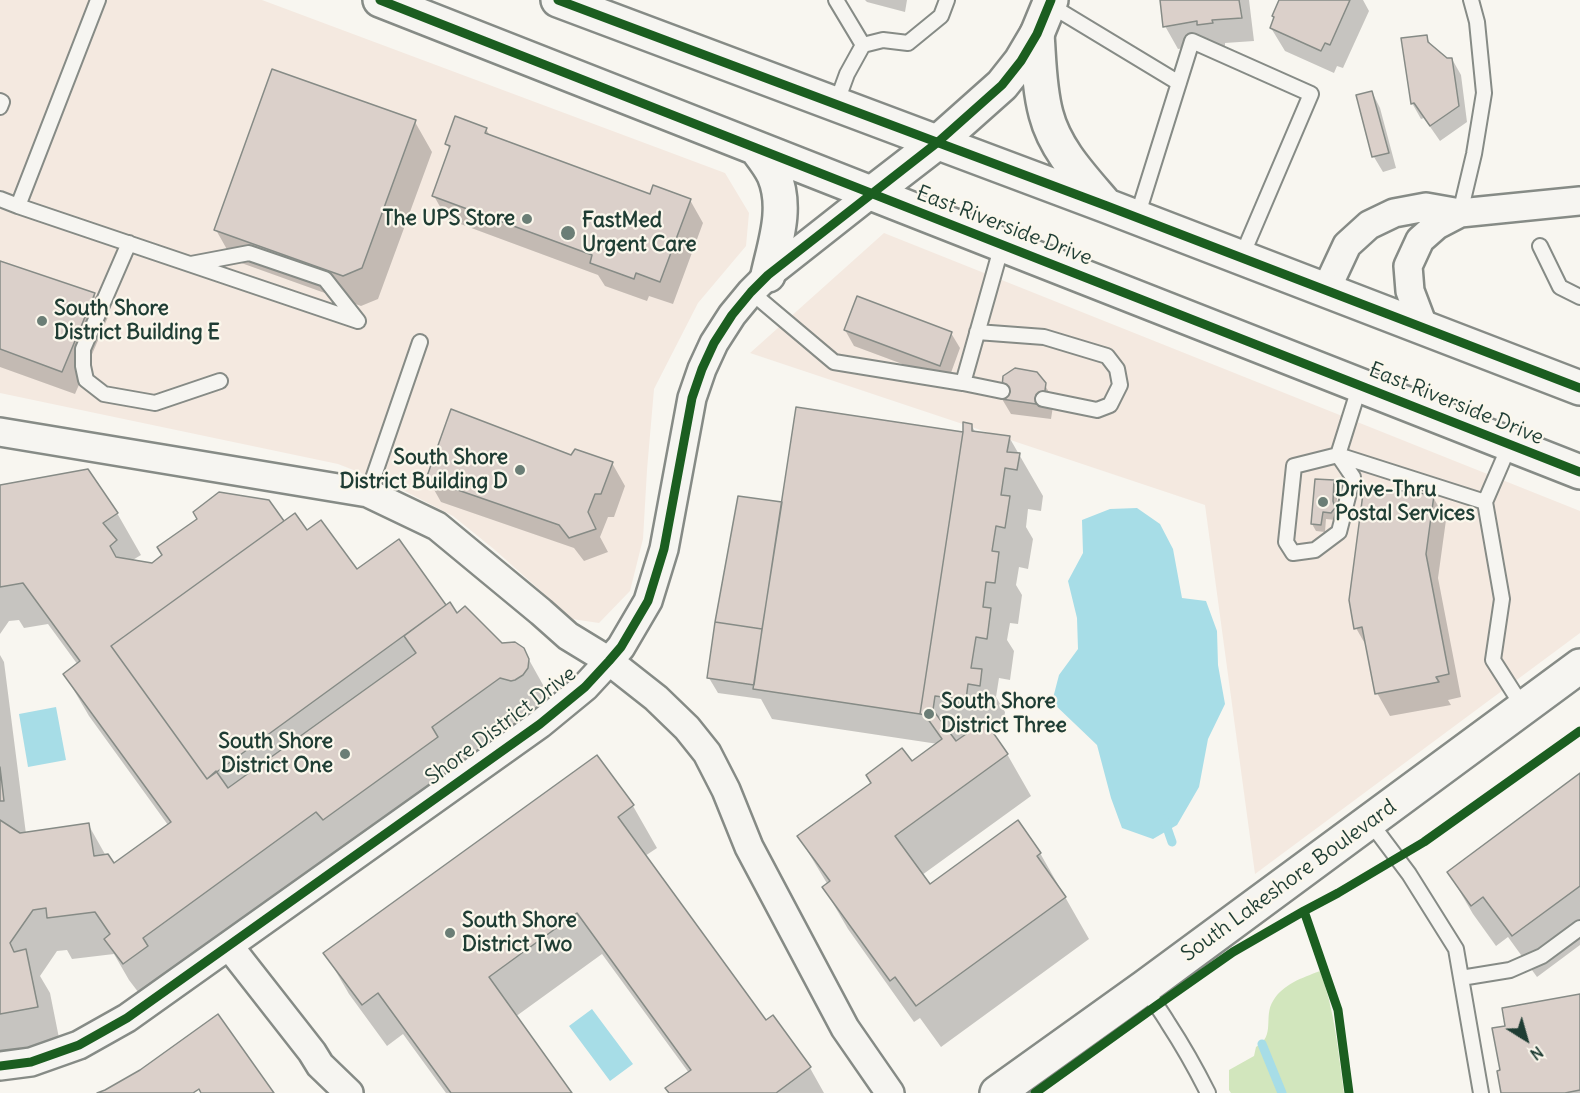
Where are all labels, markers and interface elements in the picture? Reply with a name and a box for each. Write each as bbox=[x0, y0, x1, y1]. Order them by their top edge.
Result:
street label: East Riverside Drive bbox=[913, 181, 1095, 271]
place label: The UPS Store bbox=[382, 206, 515, 232]
place label: FastMed Urgent Care bbox=[582, 208, 696, 258]
marker: The UPS Store bbox=[520, 212, 534, 226]
marker: FastMed Urgent Care bbox=[559, 224, 577, 242]
place label: South Shore District Building E bbox=[54, 296, 220, 346]
marker: South Shore District Building E bbox=[35, 314, 49, 328]
street label: East Riverside Drive bbox=[1365, 357, 1547, 451]
place label: South Shore District Building D bbox=[339, 445, 508, 495]
marker: South Shore District Building D bbox=[513, 463, 527, 477]
place label: Drive-Thru Postal Services bbox=[1335, 477, 1475, 527]
marker: Drive-Thru Postal Services bbox=[1316, 495, 1330, 509]
street label: Shore District Drive bbox=[421, 661, 581, 791]
place label: South Shore District Three bbox=[941, 689, 1067, 739]
marker: South Shore District Three bbox=[922, 707, 936, 721]
place label: South Shore District One bbox=[218, 729, 333, 779]
marker: South Shore District One bbox=[338, 747, 352, 761]
street label: South Lakeshore Boulevard bbox=[1177, 795, 1401, 967]
place label: South Shore District Two bbox=[462, 908, 577, 958]
marker: South Shore District Two bbox=[443, 926, 457, 940]
north arrow bbox=[1496, 1009, 1556, 1069]
text: N bbox=[1526, 1042, 1547, 1065]

